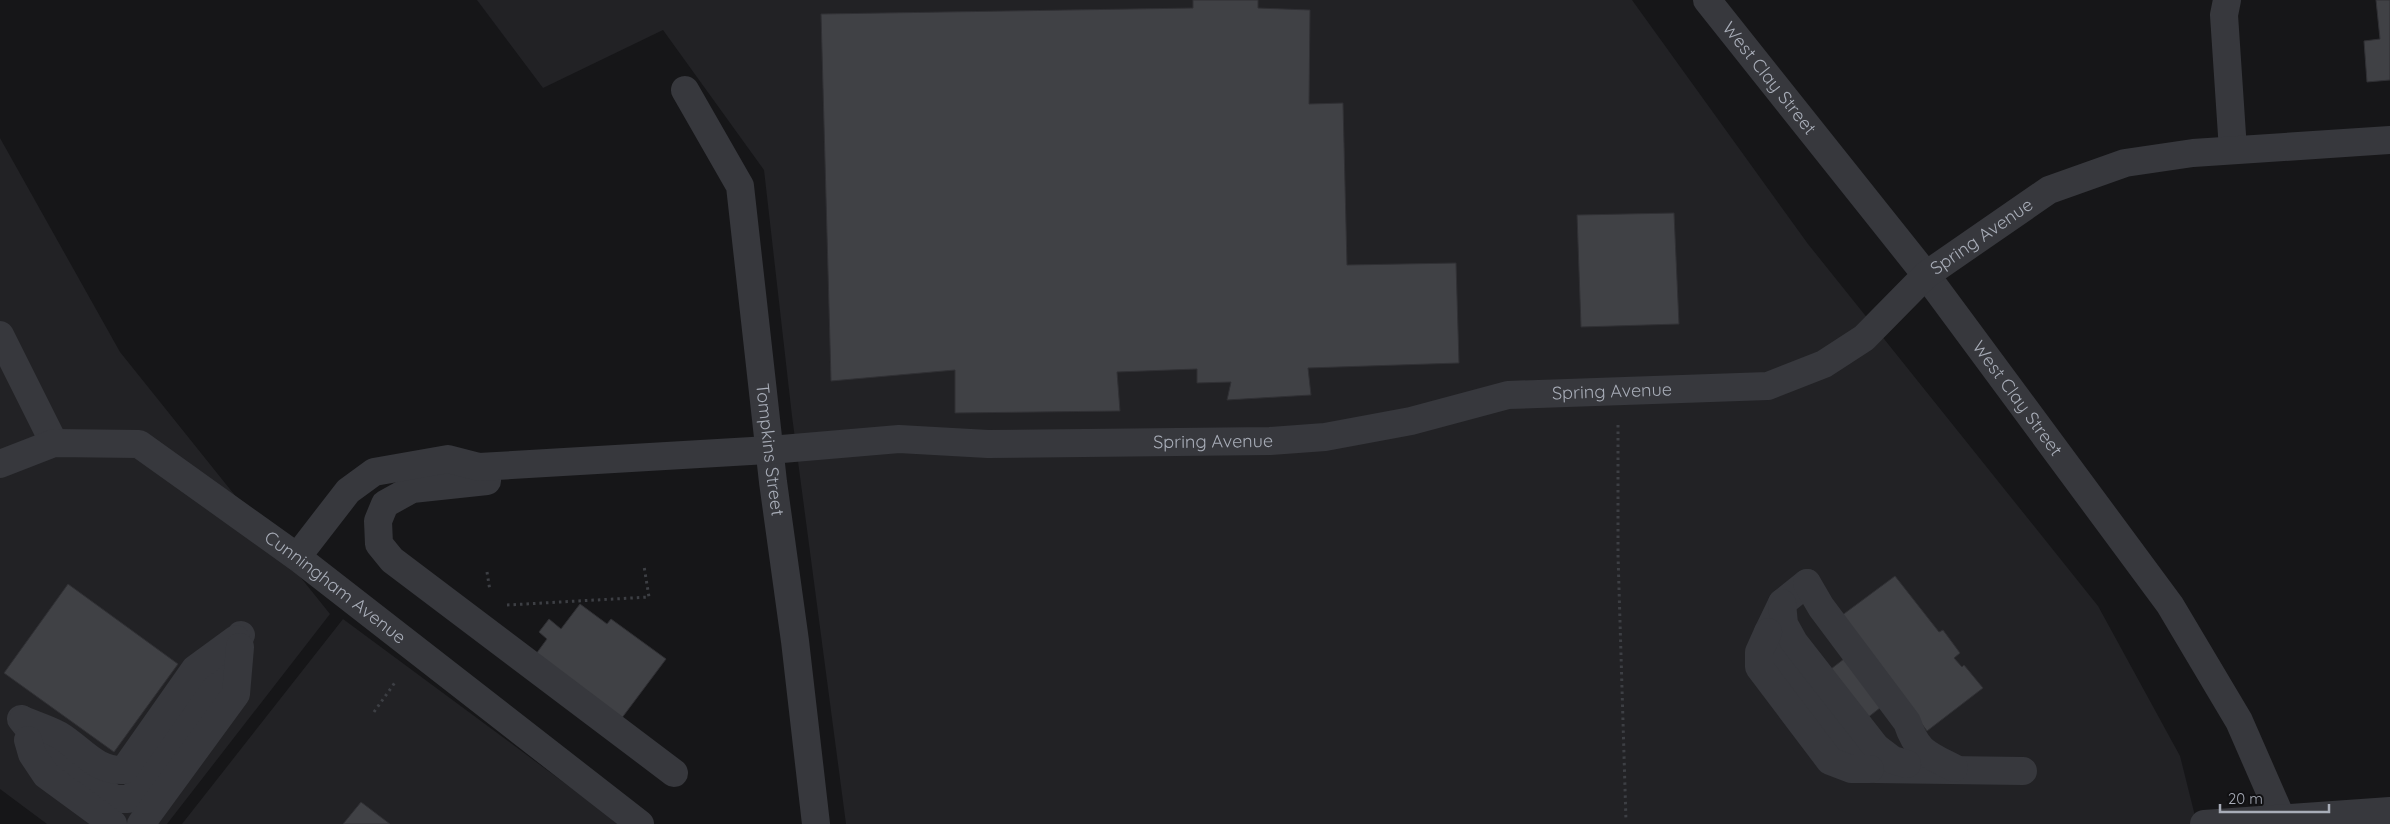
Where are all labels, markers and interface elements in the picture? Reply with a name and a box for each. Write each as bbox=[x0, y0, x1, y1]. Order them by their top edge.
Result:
street label: West Clay Street bbox=[1718, 17, 1822, 139]
street label: Spring Avenue bbox=[1925, 193, 2037, 280]
street label: West Clay Street bbox=[1967, 336, 2068, 460]
street label: Spring Avenue bbox=[1552, 377, 1672, 404]
street label: Tompkins Street bbox=[751, 382, 790, 517]
street label: Spring Avenue bbox=[1153, 429, 1273, 453]
street label: Cunningham Avenue bbox=[260, 525, 411, 649]
scale bar bbox=[2220, 782, 2329, 814]
text: 20 m bbox=[2228, 789, 2263, 808]

